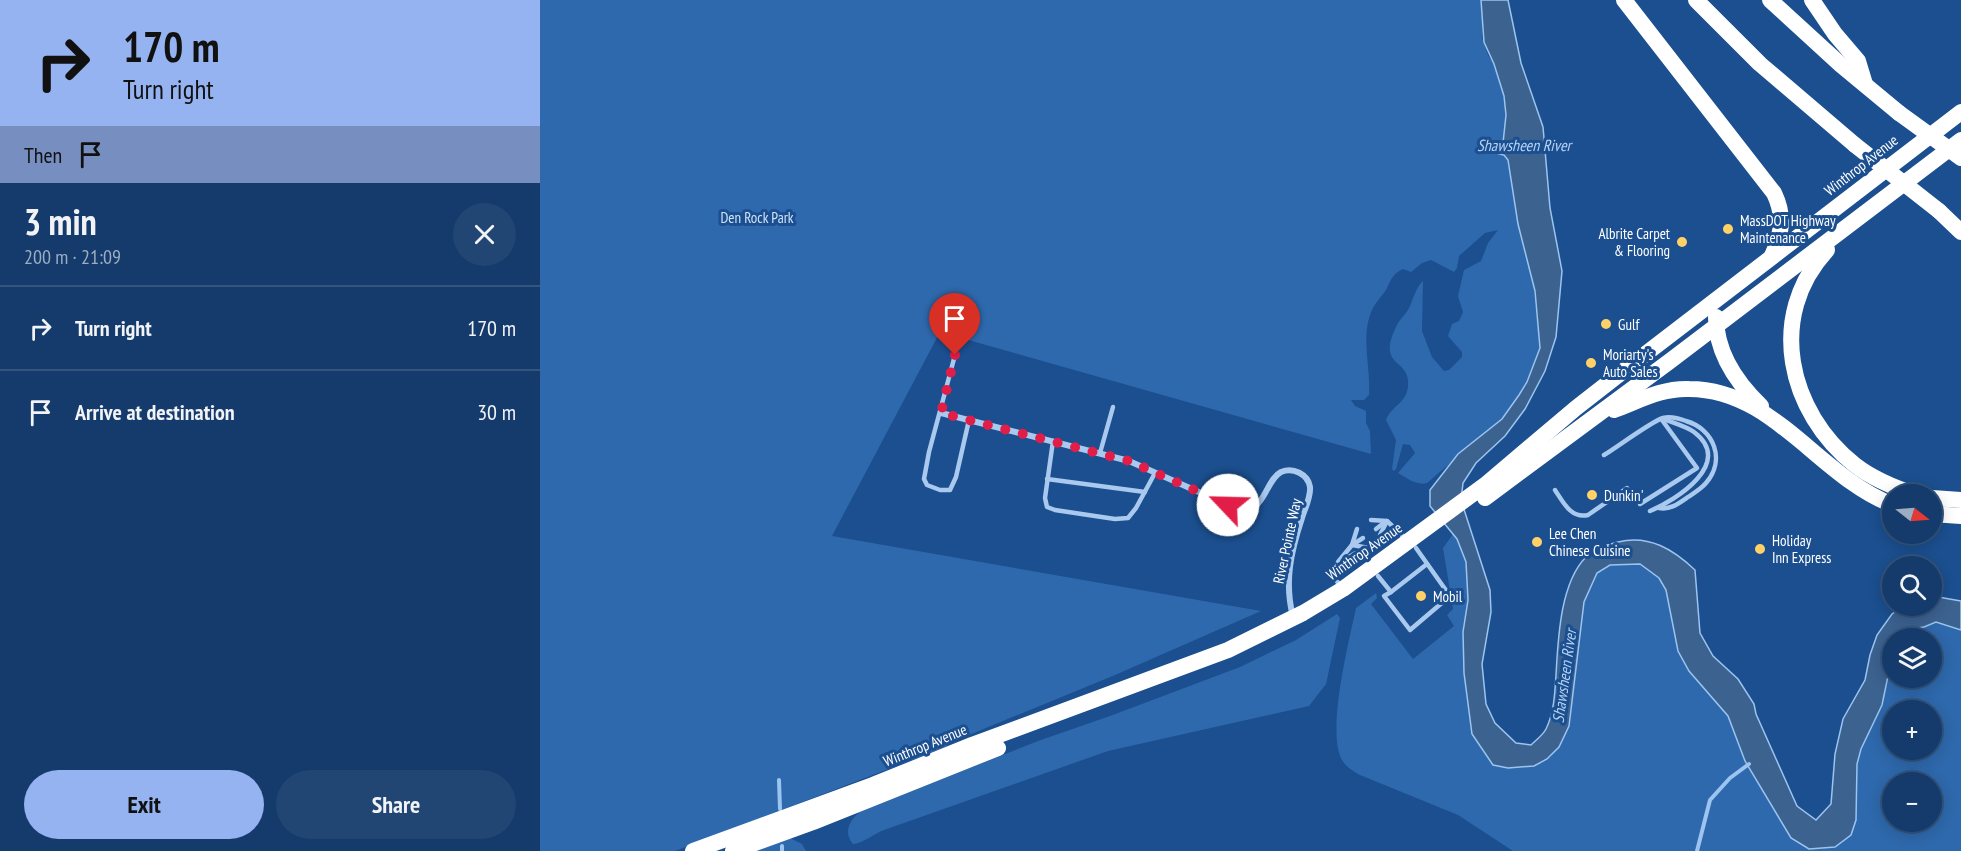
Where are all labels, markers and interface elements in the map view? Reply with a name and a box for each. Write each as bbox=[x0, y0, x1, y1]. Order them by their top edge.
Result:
text: 170 m bbox=[123, 19, 220, 74]
icon: right bbox=[24, 24, 102, 102]
text: Turn right bbox=[123, 72, 214, 106]
street label: Winthrop Avenue bbox=[1820, 130, 1902, 200]
water label: Shawsheen River bbox=[1477, 135, 1574, 155]
icon: arrive bbox=[74, 138, 107, 171]
text: Then bbox=[24, 141, 62, 169]
text: 3 min bbox=[24, 198, 97, 245]
button: close bbox=[453, 203, 516, 266]
park label: Den Rock Park bbox=[720, 208, 794, 227]
place label: MassDOT Highway Maintenance bbox=[1740, 211, 1836, 247]
marker: MassDOT Highway Maintenance bbox=[1721, 222, 1735, 236]
place label: Albrite Carpet & Flooring bbox=[1599, 224, 1670, 260]
marker: Albrite Carpet & Flooring bbox=[1675, 235, 1689, 249]
text: 200 m · 21:09 bbox=[24, 244, 121, 270]
pin bbox=[929, 293, 980, 355]
icon: arrive bbox=[938, 302, 971, 335]
icon: right bbox=[24, 312, 57, 345]
text: Turn right bbox=[75, 314, 152, 342]
text: 170 m bbox=[467, 314, 516, 342]
place label: Gulf bbox=[1618, 315, 1640, 334]
marker: Gulf bbox=[1599, 317, 1613, 331]
place label: Moriarty's Auto Sales bbox=[1603, 345, 1657, 381]
marker: Moriarty's Auto Sales bbox=[1584, 356, 1598, 370]
icon: arrive bbox=[24, 396, 57, 429]
text: Arrive at destination bbox=[75, 398, 235, 426]
text: 30 m bbox=[477, 398, 516, 426]
position arrow bbox=[1196, 473, 1260, 537]
north arrow bbox=[1882, 484, 1942, 544]
map controls bbox=[1882, 484, 1942, 832]
place label: Dunkin' bbox=[1604, 486, 1644, 505]
marker: Dunkin' bbox=[1585, 488, 1599, 502]
street label: River Pointe Way bbox=[1269, 496, 1305, 585]
street label: Winthrop Avenue bbox=[1322, 518, 1406, 584]
place label: Lee Chen Chinese Cuisine bbox=[1549, 524, 1631, 560]
place label: Holiday Inn Express bbox=[1772, 531, 1831, 567]
marker: Lee Chen Chinese Cuisine bbox=[1530, 535, 1544, 549]
marker: Holiday Inn Express bbox=[1753, 542, 1767, 556]
button: search bbox=[1882, 556, 1942, 616]
place label: Mobil bbox=[1433, 587, 1463, 606]
marker: Mobil bbox=[1414, 589, 1428, 603]
water label: Shawsheen River bbox=[1548, 625, 1581, 724]
button: layers bbox=[1882, 628, 1942, 688]
button: + bbox=[1882, 700, 1942, 760]
street label: Winthrop Avenue bbox=[880, 720, 970, 770]
button: Exit bbox=[24, 770, 264, 839]
button: Share bbox=[276, 770, 516, 839]
button: − bbox=[1882, 772, 1942, 832]

